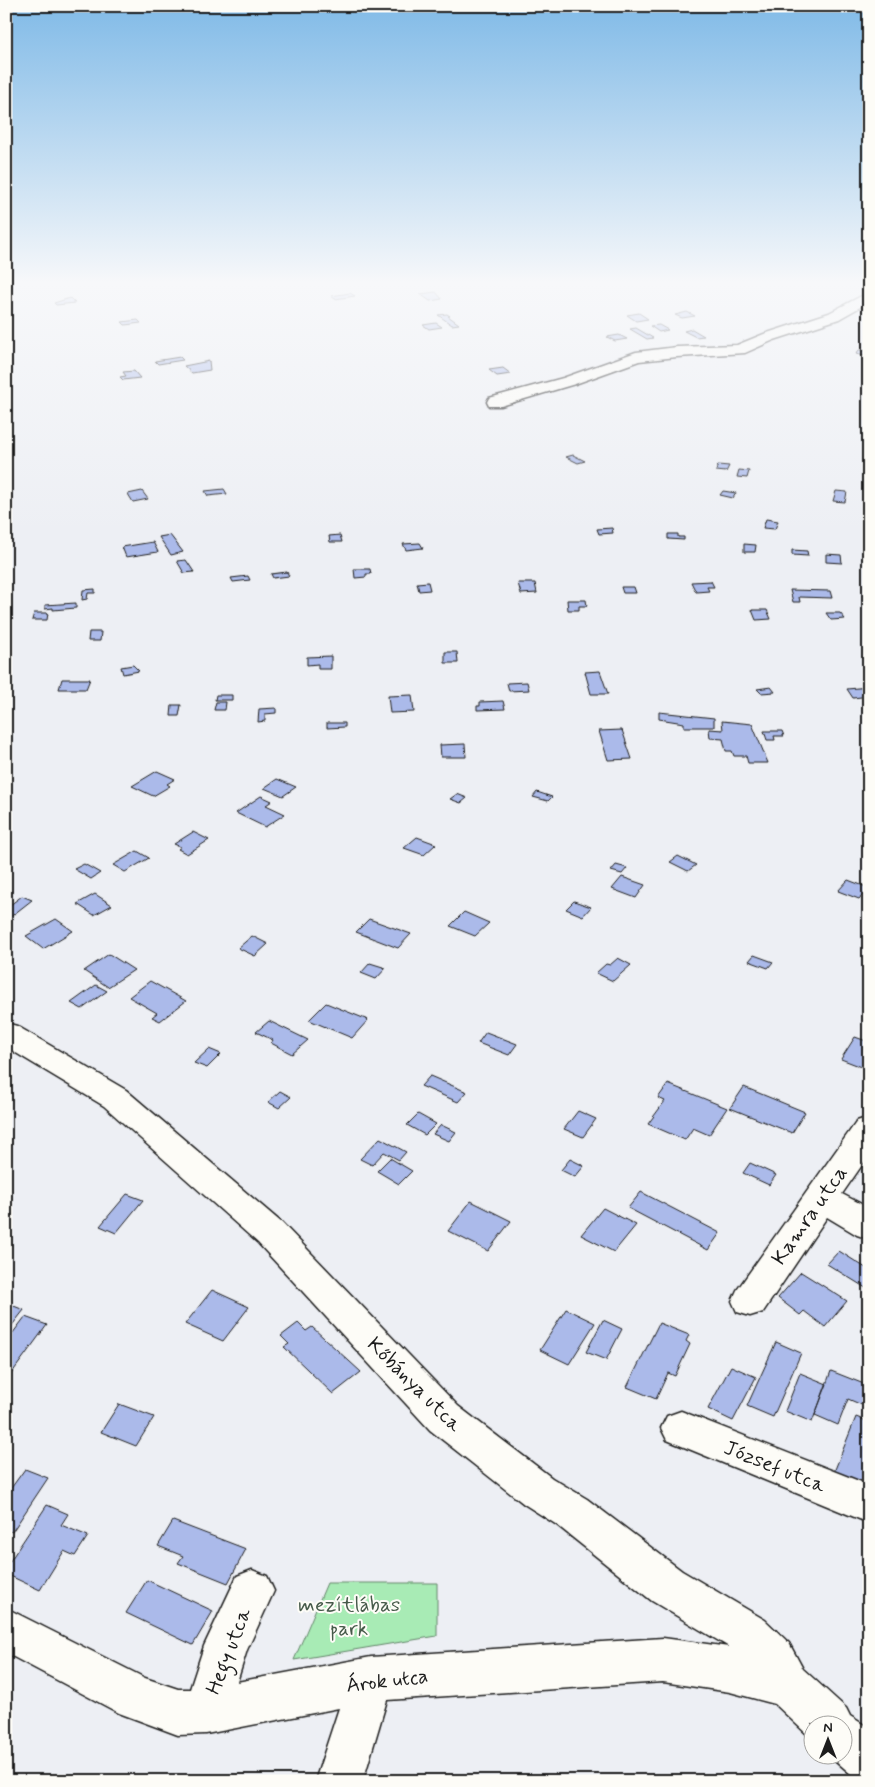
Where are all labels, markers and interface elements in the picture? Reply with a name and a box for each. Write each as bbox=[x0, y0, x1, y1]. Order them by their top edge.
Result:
street label: Kamra utca bbox=[765, 1160, 854, 1271]
street label: Kőbánya utca bbox=[361, 1331, 468, 1439]
street label: József utca bbox=[720, 1434, 830, 1500]
park label: mezítlábas park bbox=[298, 1591, 400, 1643]
street label: Hegy utca bbox=[200, 1604, 260, 1699]
street label: Árok utca bbox=[344, 1662, 430, 1700]
north arrow bbox=[802, 1714, 852, 1764]
text: N bbox=[823, 1719, 833, 1737]

